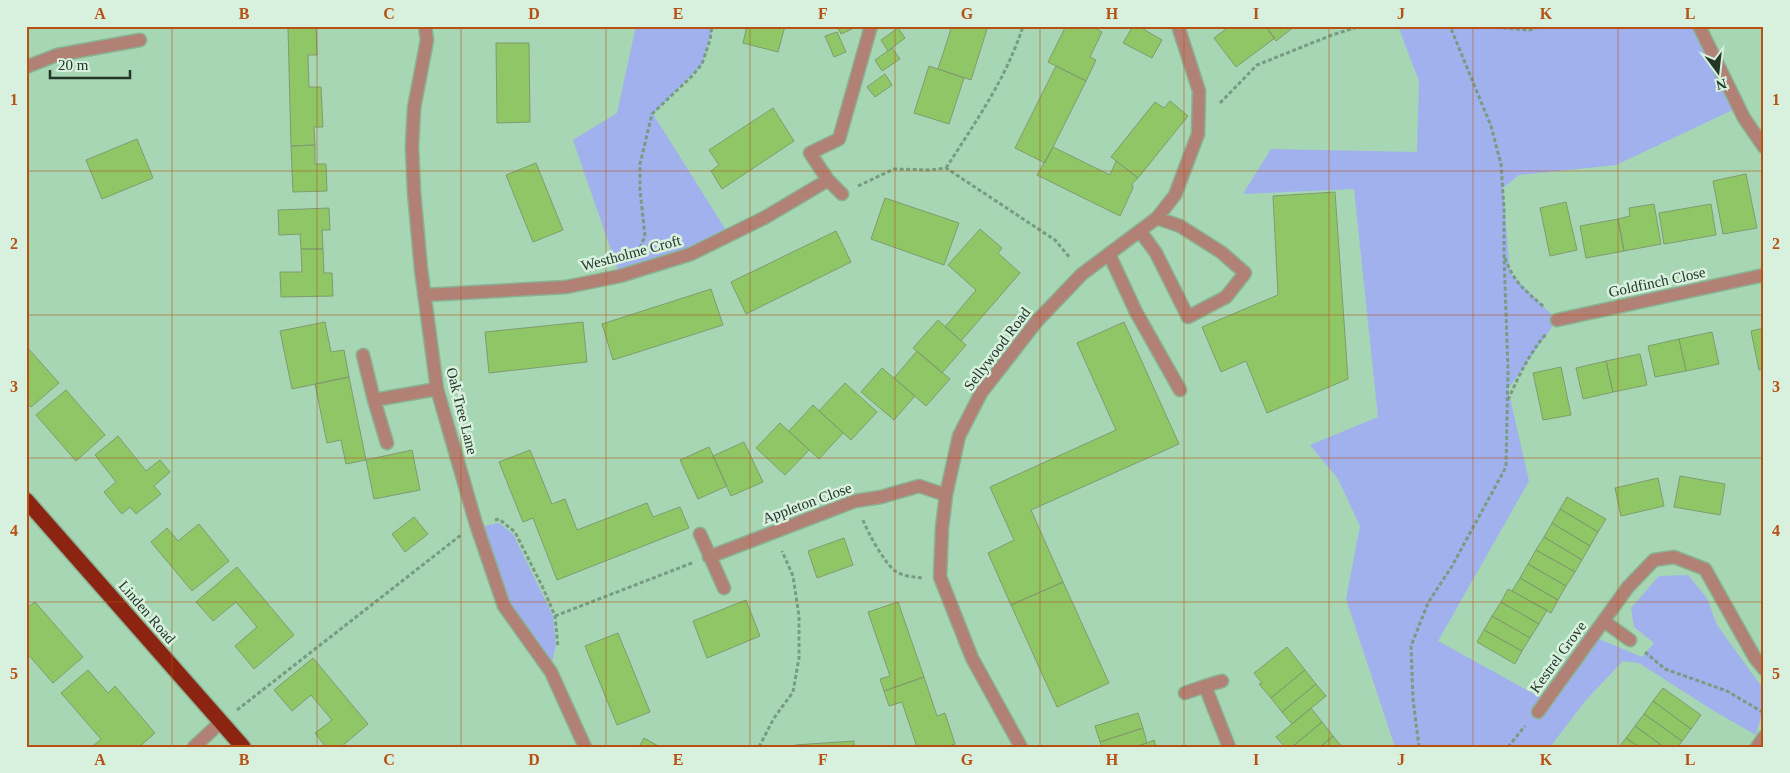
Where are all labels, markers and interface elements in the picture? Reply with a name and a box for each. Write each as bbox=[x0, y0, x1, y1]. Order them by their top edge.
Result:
text: A bbox=[94, 5, 106, 22]
text: B bbox=[239, 5, 250, 22]
text: C bbox=[383, 5, 395, 22]
text: D bbox=[528, 5, 540, 22]
text: E bbox=[673, 5, 683, 22]
text: F bbox=[818, 5, 828, 22]
text: G bbox=[961, 5, 974, 22]
text: H bbox=[1106, 5, 1119, 22]
text: I bbox=[1253, 5, 1259, 22]
text: J bbox=[1397, 5, 1405, 22]
text: K bbox=[1540, 5, 1553, 22]
text: L bbox=[1685, 5, 1695, 22]
scale bar bbox=[50, 48, 130, 80]
north arrow bbox=[1692, 48, 1742, 98]
text: 20 m bbox=[58, 57, 89, 73]
text: N bbox=[1714, 76, 1728, 93]
text: 1 bbox=[10, 91, 18, 108]
text: 1 bbox=[1772, 91, 1780, 108]
street label: Westholme Croft bbox=[579, 232, 683, 274]
text: 2 bbox=[10, 235, 18, 252]
text: 2 bbox=[1772, 235, 1780, 252]
street label: Goldfinch Close bbox=[1607, 264, 1707, 300]
street label: Sellywood Road bbox=[961, 304, 1034, 394]
street label: Oak Tree Lane bbox=[443, 366, 481, 457]
text: 3 bbox=[10, 378, 18, 395]
text: 3 bbox=[1772, 378, 1780, 395]
street label: Appleton Close bbox=[760, 479, 854, 527]
text: 4 bbox=[10, 522, 18, 539]
text: 4 bbox=[1772, 522, 1780, 539]
street label: Linden Road bbox=[115, 577, 179, 647]
street label: Kestrel Grove bbox=[1527, 618, 1590, 696]
text: 5 bbox=[10, 665, 18, 682]
text: 5 bbox=[1772, 665, 1780, 682]
text: A bbox=[94, 751, 106, 768]
text: B bbox=[239, 751, 250, 768]
text: C bbox=[383, 751, 395, 768]
text: D bbox=[528, 751, 540, 768]
text: E bbox=[673, 751, 683, 768]
text: F bbox=[818, 751, 828, 768]
text: G bbox=[961, 751, 974, 768]
text: H bbox=[1106, 751, 1119, 768]
text: I bbox=[1253, 751, 1259, 768]
text: J bbox=[1397, 751, 1405, 768]
text: K bbox=[1540, 751, 1553, 768]
text: L bbox=[1685, 751, 1695, 768]

